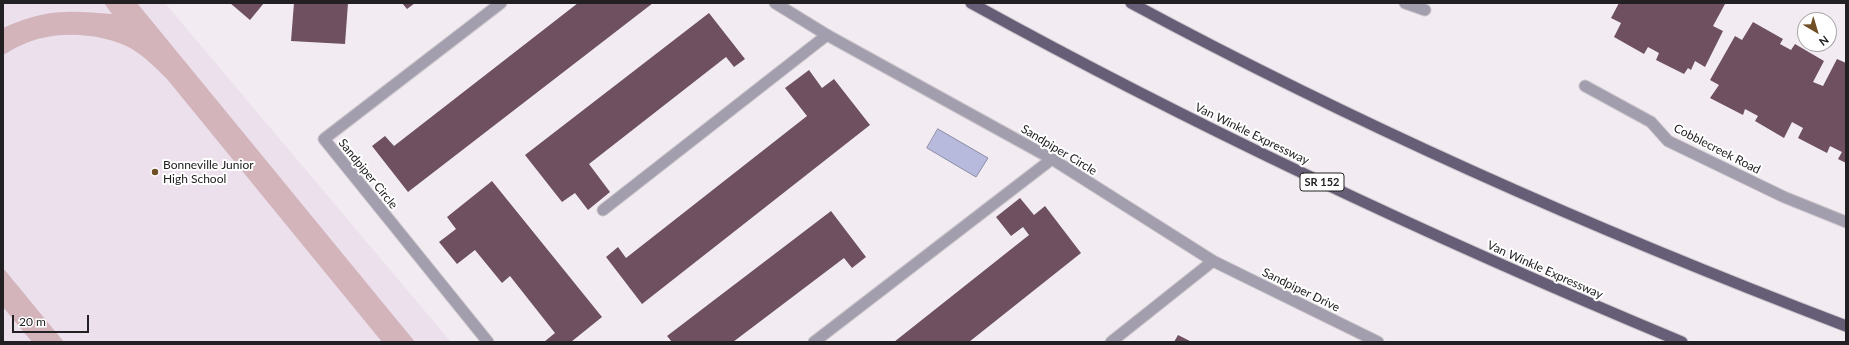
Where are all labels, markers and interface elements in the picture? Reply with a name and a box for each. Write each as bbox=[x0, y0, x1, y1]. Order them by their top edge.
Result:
north arrow bbox=[1797, 12, 1837, 52]
text: N bbox=[1817, 33, 1831, 49]
street label: Van Winkle Expressway bbox=[1193, 100, 1311, 168]
street label: Cobblecreek Road bbox=[1671, 121, 1763, 177]
street label: Sandpiper Circle bbox=[1019, 122, 1099, 178]
street label: Sandpiper Circle bbox=[335, 136, 401, 212]
place label: Bonneville Junior High School bbox=[163, 158, 254, 186]
marker: Bonneville Junior High School bbox=[150, 167, 160, 177]
road number: SR 152 bbox=[1300, 173, 1344, 191]
street label: Van Winkle Expressway bbox=[1485, 238, 1605, 302]
street label: Sandpiper Drive bbox=[1260, 265, 1342, 315]
scale bar bbox=[14, 307, 91, 333]
text: 20 m bbox=[19, 314, 46, 329]

